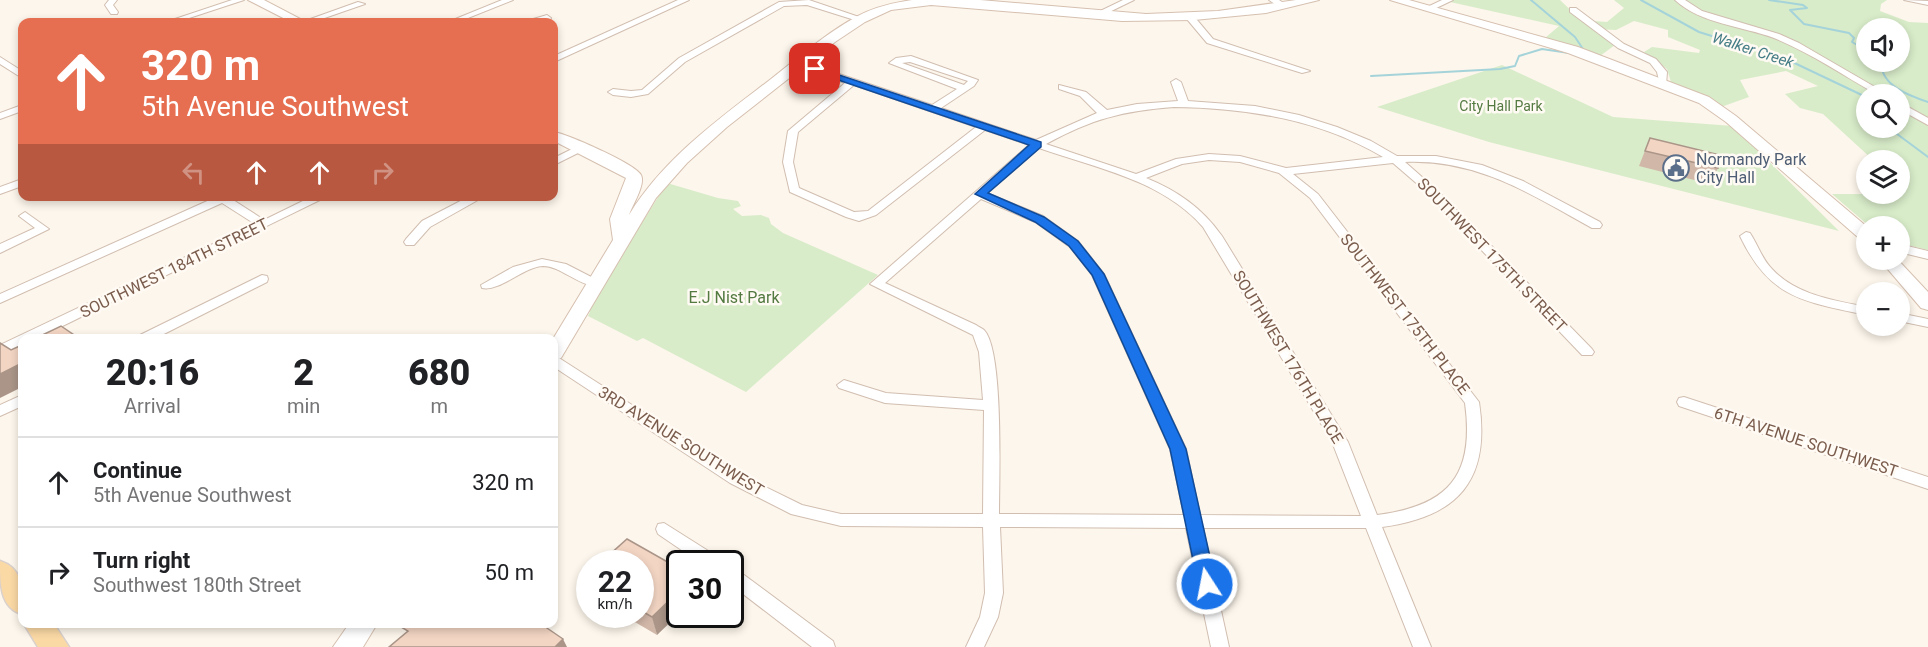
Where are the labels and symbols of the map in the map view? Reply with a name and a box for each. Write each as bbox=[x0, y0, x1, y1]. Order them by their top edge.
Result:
water label: Walker Creek bbox=[1710, 28, 1797, 72]
pin bbox=[789, 43, 840, 94]
park label: City Hall Park bbox=[1459, 98, 1544, 114]
place label: Normandy Park City Hall bbox=[1696, 150, 1807, 187]
public building icon: Normandy Park City Hall bbox=[1661, 153, 1691, 183]
street label: SOUTHWEST 175TH STREET bbox=[1413, 174, 1571, 336]
street label: SOUTHWEST 184TH STREET bbox=[77, 214, 271, 322]
street label: SOUTHWEST 175TH PLACE bbox=[1336, 230, 1474, 398]
street label: SOUTHWEST 176TH PLACE bbox=[1229, 267, 1347, 447]
park label: E.J Nist Park bbox=[688, 288, 780, 307]
street label: 3RD AVENUE SOUTHWEST bbox=[595, 382, 768, 500]
street label: 6TH AVENUE SOUTHWEST bbox=[1712, 403, 1901, 481]
speed limit sign: 30 bbox=[666, 550, 744, 628]
position arrow bbox=[1175, 552, 1239, 616]

